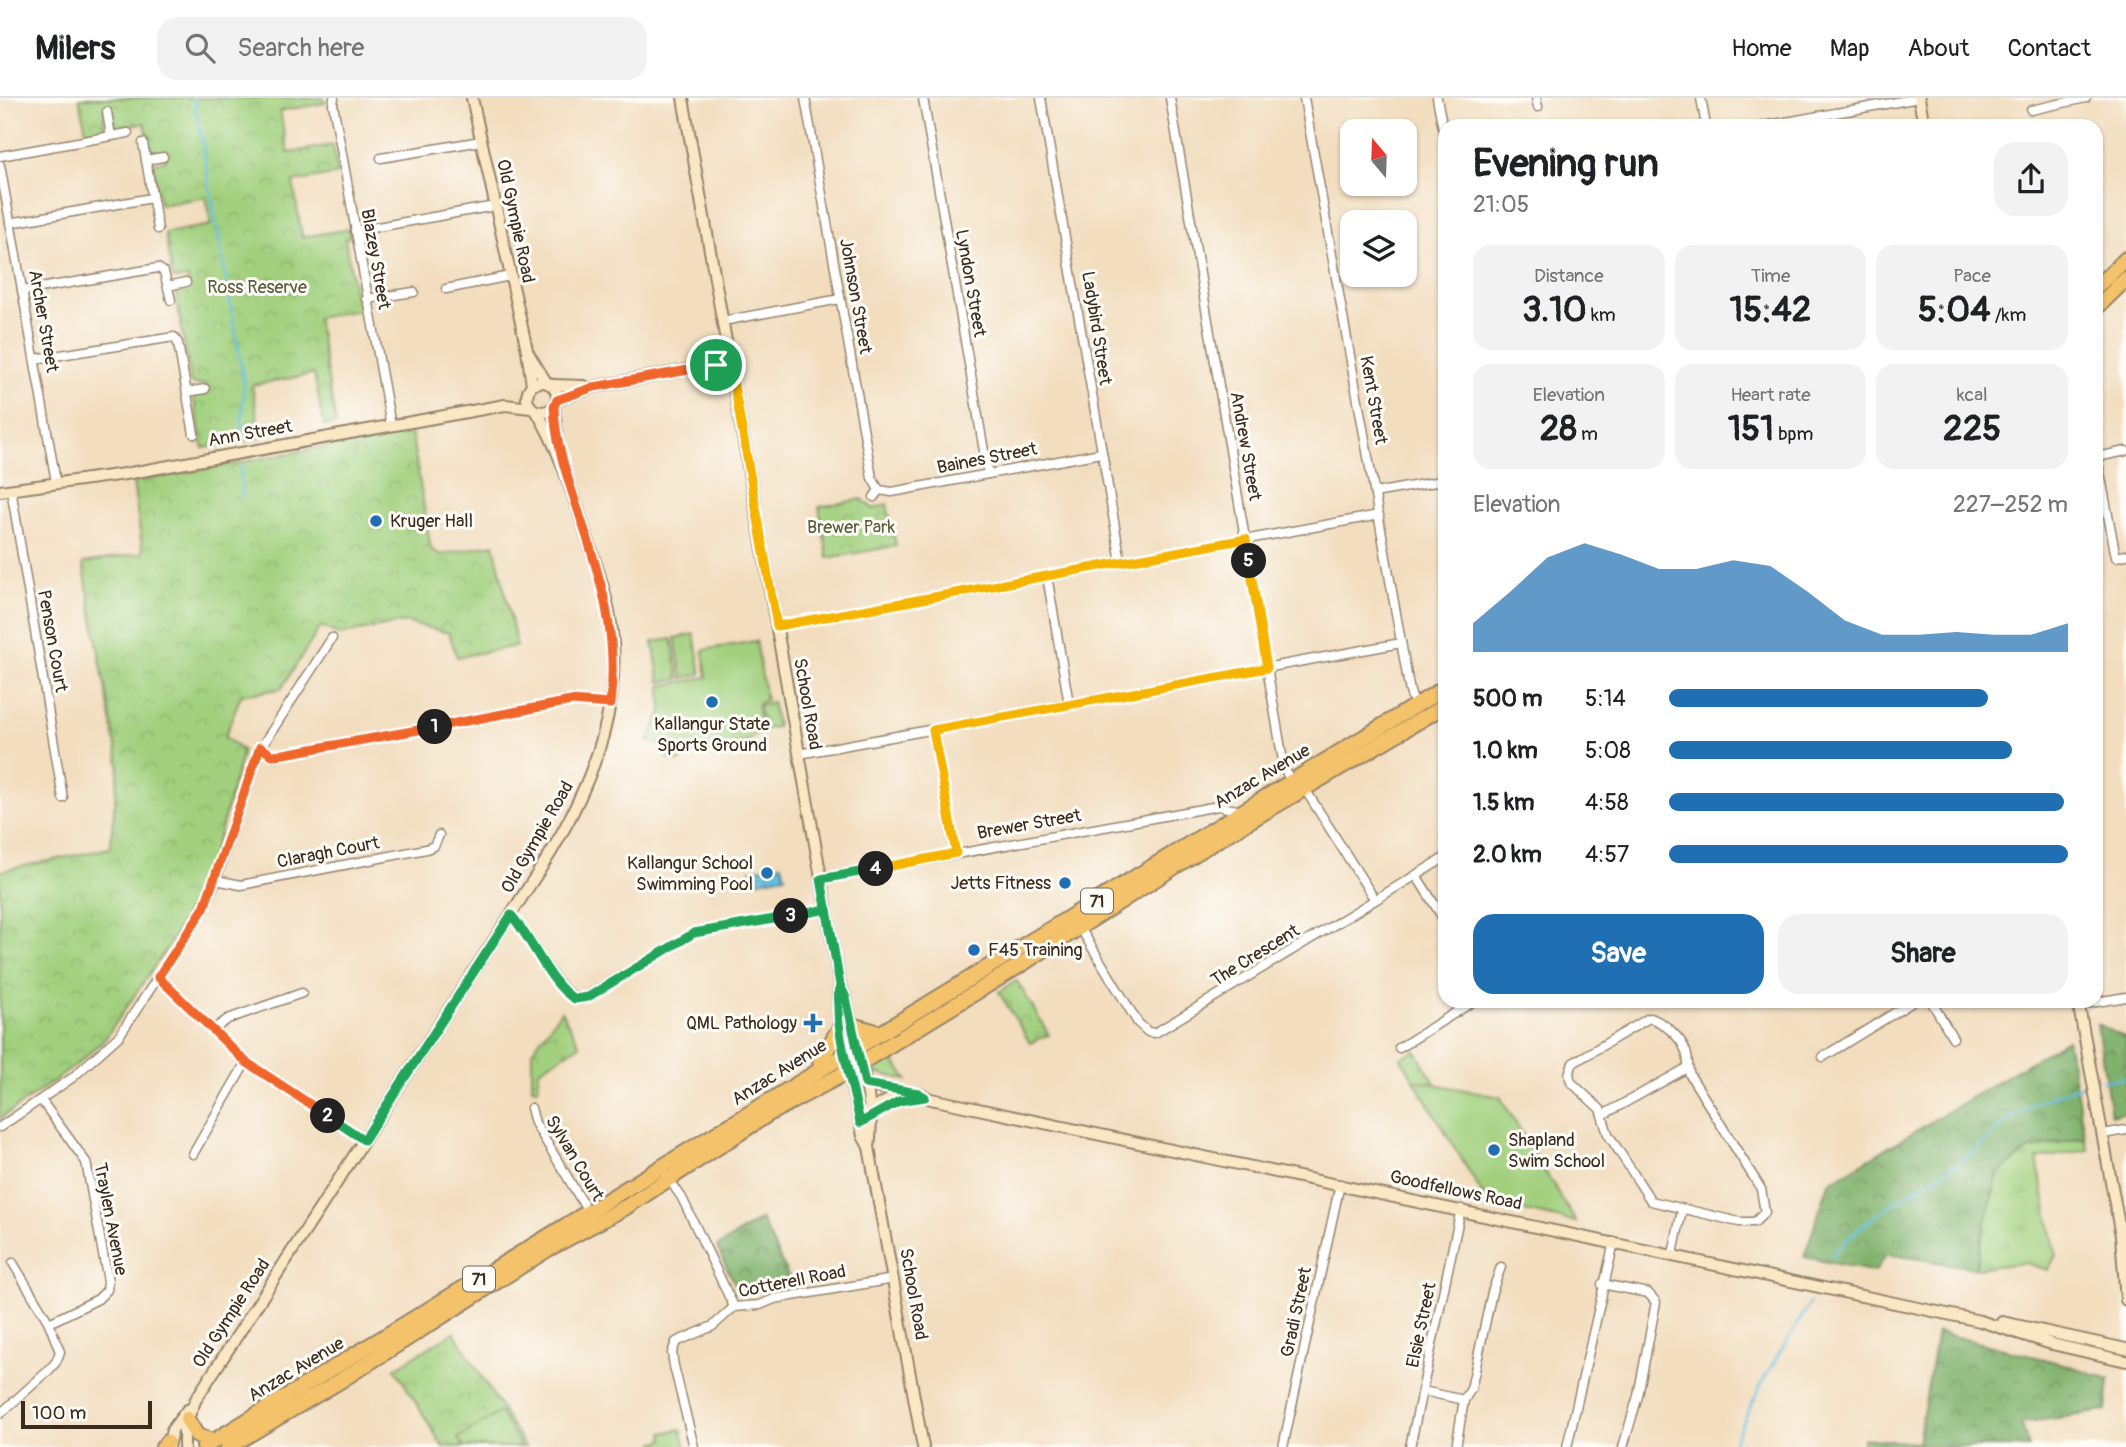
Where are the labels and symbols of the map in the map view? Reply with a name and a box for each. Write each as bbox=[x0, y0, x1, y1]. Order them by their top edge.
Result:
north arrow bbox=[1340, 119, 1418, 196]
street label: Old Gympie Road bbox=[491, 157, 540, 285]
street label: Blazey Street bbox=[355, 207, 396, 312]
street label: Lyndon Street bbox=[950, 227, 991, 339]
street label: Johnson Street bbox=[834, 236, 877, 356]
street label: Archer Street bbox=[23, 268, 64, 375]
street label: Ladybird Street bbox=[1076, 270, 1117, 387]
park label: Ross Reserve bbox=[207, 276, 307, 299]
pin bbox=[686, 335, 746, 395]
street label: Kent Street bbox=[1354, 354, 1393, 447]
street label: Andrew Street bbox=[1225, 390, 1267, 503]
street label: Ann Street bbox=[206, 415, 295, 452]
street label: Baines Street bbox=[935, 437, 1040, 479]
place label: Kruger Hall bbox=[390, 510, 473, 533]
marker: Kruger Hall bbox=[368, 513, 384, 529]
park label: Brewer Park bbox=[807, 516, 895, 539]
pin: 5 bbox=[1232, 544, 1266, 578]
street label: Penson Court bbox=[32, 588, 73, 695]
street label: School Road bbox=[788, 656, 827, 752]
marker: Kallangur State Sports Ground bbox=[704, 694, 720, 710]
pin: 1 bbox=[418, 710, 452, 744]
place label: Kallangur State Sports Ground bbox=[654, 713, 770, 757]
street label: Anzac Avenue bbox=[1210, 739, 1315, 814]
street label: Old Gympie Road bbox=[496, 777, 579, 897]
street label: Brewer Street bbox=[975, 804, 1084, 845]
street label: Claragh Court bbox=[275, 831, 382, 874]
place label: Kallangur School Swimming Pool bbox=[627, 852, 753, 896]
pin: 4 bbox=[858, 852, 894, 886]
marker: Kallangur School Swimming Pool bbox=[759, 865, 775, 881]
place label: Jetts Fitness bbox=[951, 872, 1051, 895]
marker: Jetts Fitness bbox=[1057, 875, 1073, 891]
road number: 71 bbox=[1081, 888, 1113, 914]
pin: 3 bbox=[774, 898, 808, 934]
street label: The Crescent bbox=[1207, 919, 1304, 992]
place label: F45 Training bbox=[988, 939, 1083, 962]
marker: F45 Training bbox=[966, 942, 982, 958]
place label: QML Pathology bbox=[686, 1012, 797, 1035]
marker: QML Pathology bbox=[803, 1013, 823, 1033]
street label: Anzac Avenue bbox=[727, 1034, 831, 1111]
pin: 2 bbox=[310, 1098, 346, 1134]
street label: Sylvan Court bbox=[540, 1111, 610, 1206]
place label: Shapland Swim School bbox=[1508, 1129, 1605, 1173]
marker: Shapland Swim School bbox=[1486, 1142, 1502, 1158]
street label: Traylen Avenue bbox=[88, 1161, 133, 1277]
street label: Goodfellows Road bbox=[1388, 1165, 1524, 1216]
street label: School Road bbox=[894, 1246, 933, 1342]
street label: Old Gympie Road bbox=[188, 1254, 275, 1372]
street label: Cotterell Road bbox=[736, 1260, 848, 1303]
street label: Gradi Street bbox=[1276, 1264, 1317, 1359]
road number: 71 bbox=[463, 1266, 495, 1292]
street label: Elsie Street bbox=[1401, 1280, 1442, 1370]
street label: Anzac Avenue bbox=[244, 1332, 349, 1407]
scale bar bbox=[21, 1398, 152, 1430]

